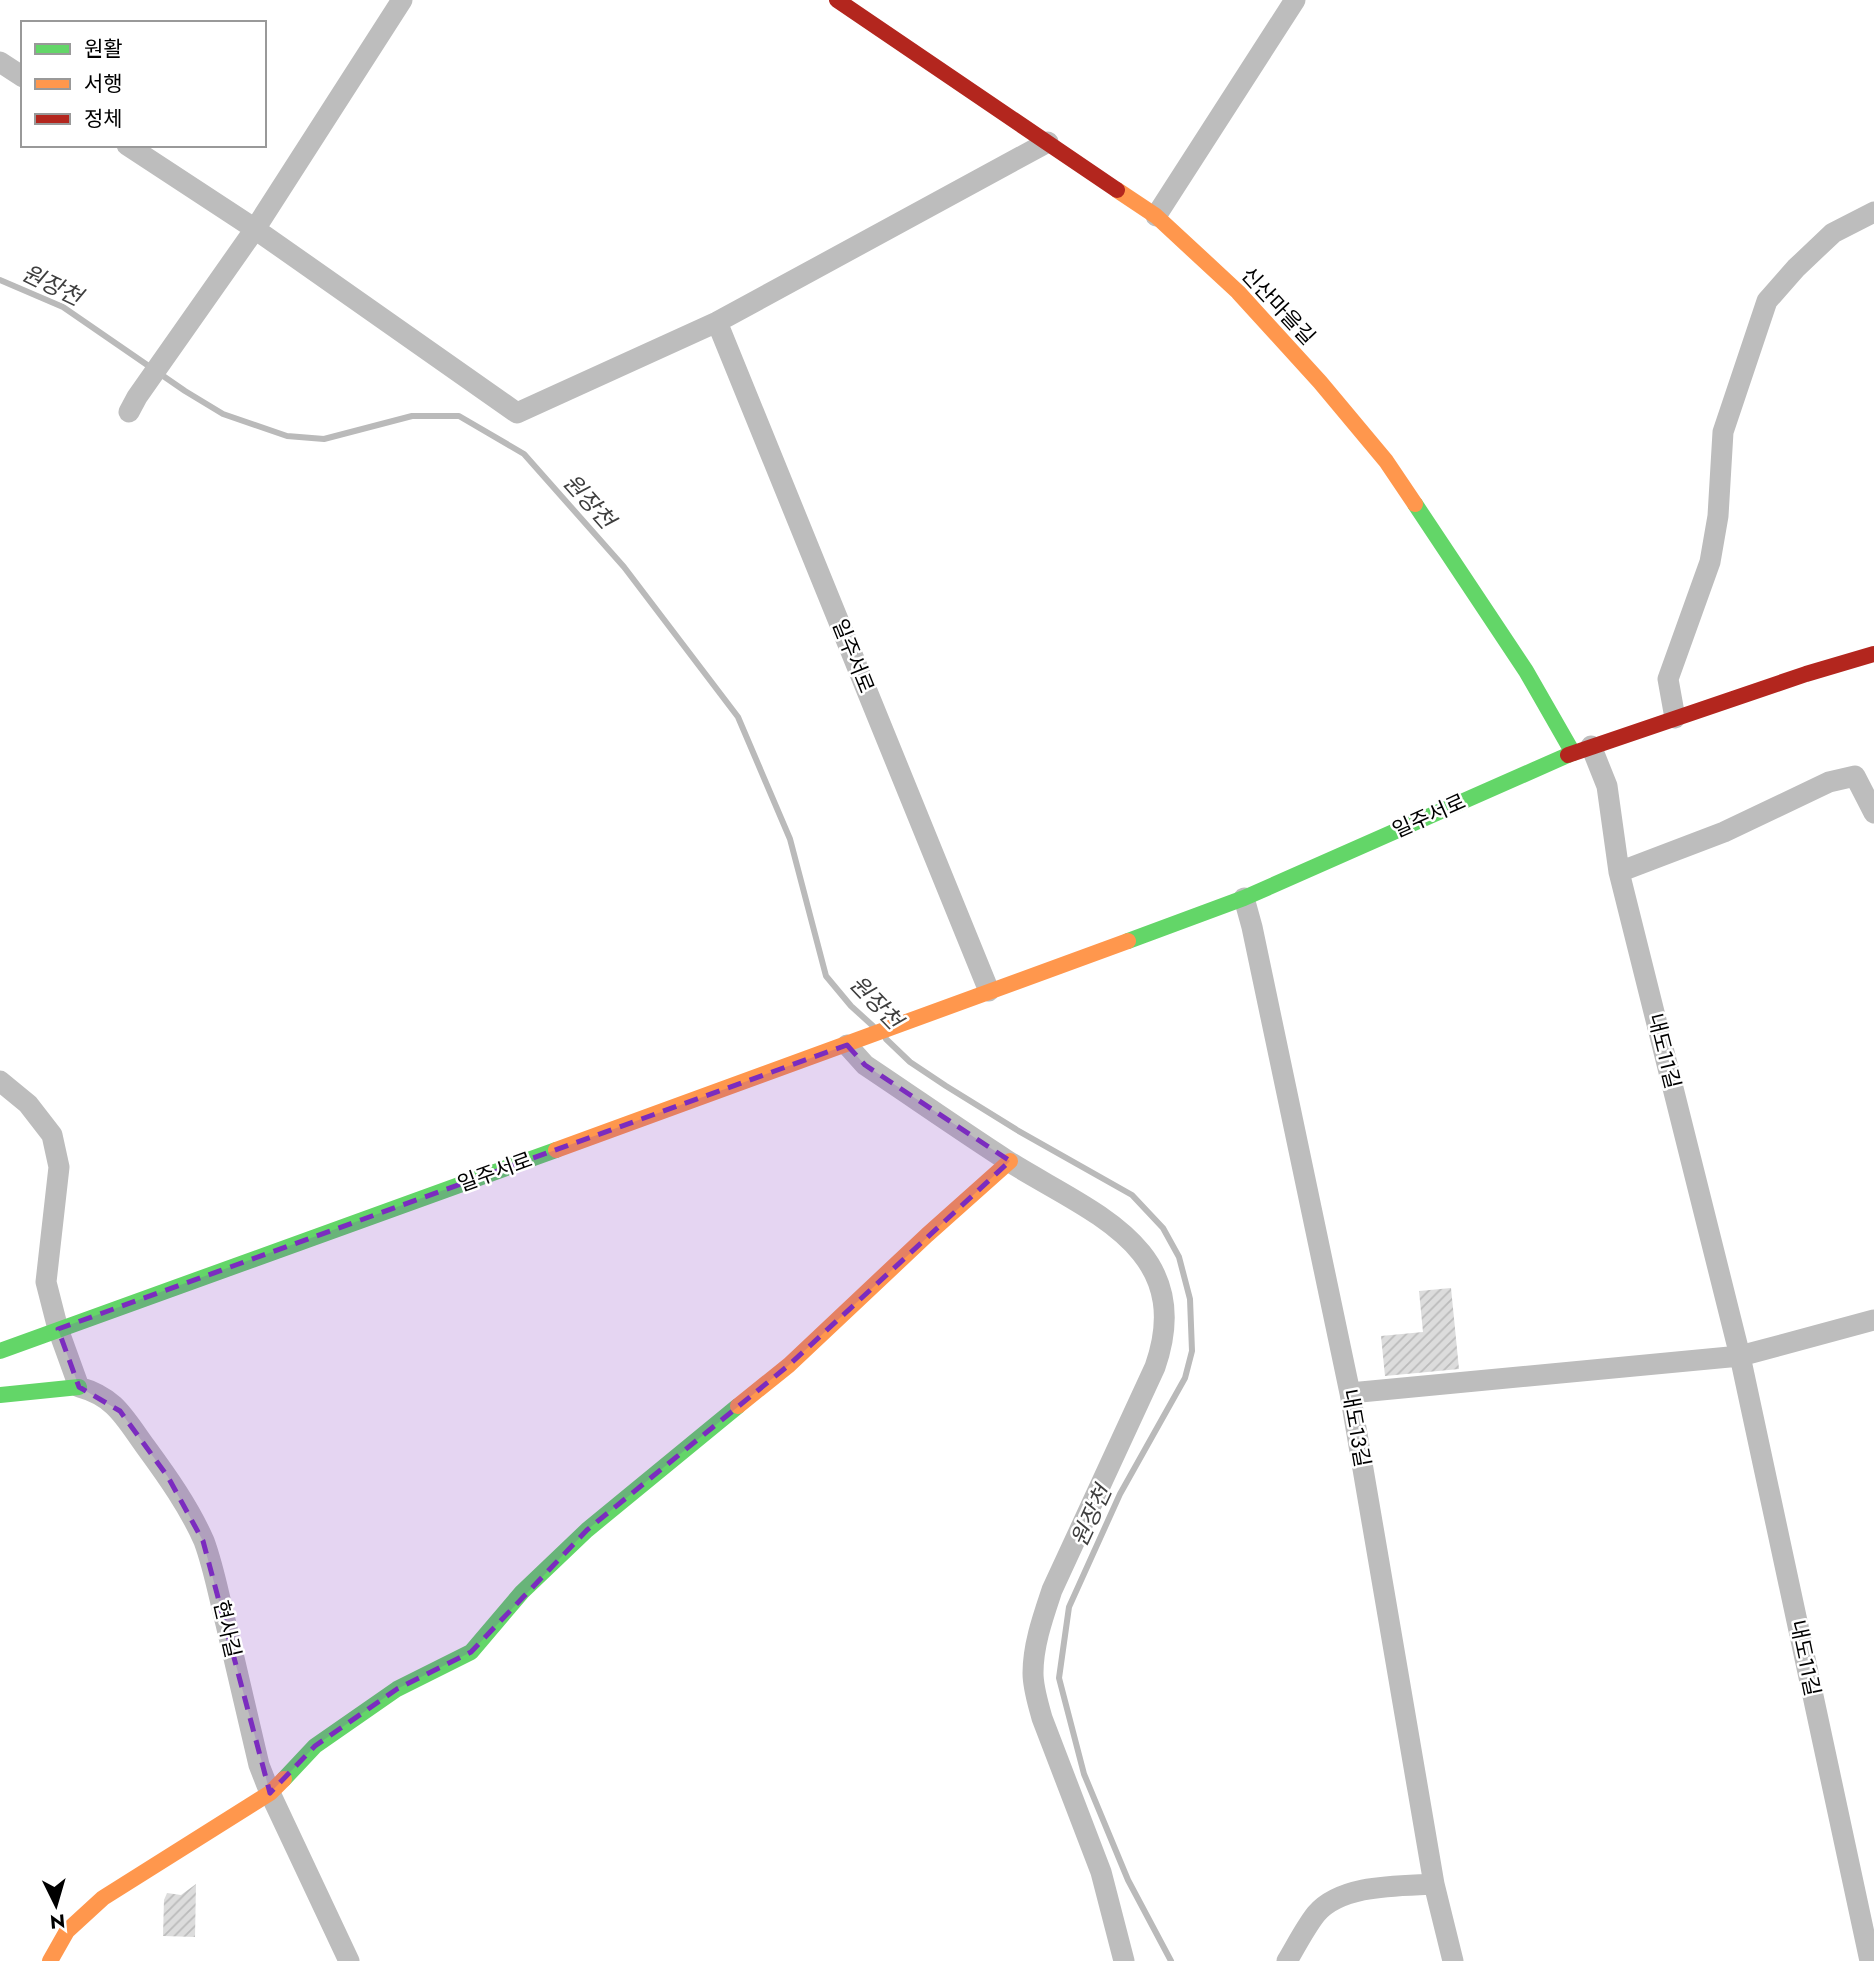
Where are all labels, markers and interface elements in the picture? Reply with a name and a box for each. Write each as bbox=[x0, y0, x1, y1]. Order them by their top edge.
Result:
legend bbox=[21, 21, 266, 147]
text: 원활 bbox=[84, 34, 123, 64]
text: 서행 bbox=[84, 69, 123, 99]
text: 정체 bbox=[84, 104, 123, 134]
water label: 원장천 bbox=[16, 256, 91, 315]
street label: 신산마을길 bbox=[1234, 260, 1322, 352]
water label: 원장천 bbox=[555, 466, 625, 538]
street label: 일주서로 bbox=[825, 615, 881, 697]
street label: 일주서로 bbox=[1388, 787, 1470, 845]
water label: 원장천 bbox=[842, 967, 912, 1039]
street label: 내도11길 bbox=[1640, 1010, 1688, 1092]
street label: 일주서로 bbox=[454, 1145, 536, 1199]
street label: 내도13길 bbox=[1334, 1387, 1378, 1469]
water label: 원장천 bbox=[1062, 1477, 1121, 1552]
street label: 현사길 bbox=[206, 1597, 248, 1661]
street label: 내도11길 bbox=[1782, 1617, 1828, 1699]
north arrow bbox=[21, 1870, 91, 1940]
text: N bbox=[49, 1907, 66, 1936]

